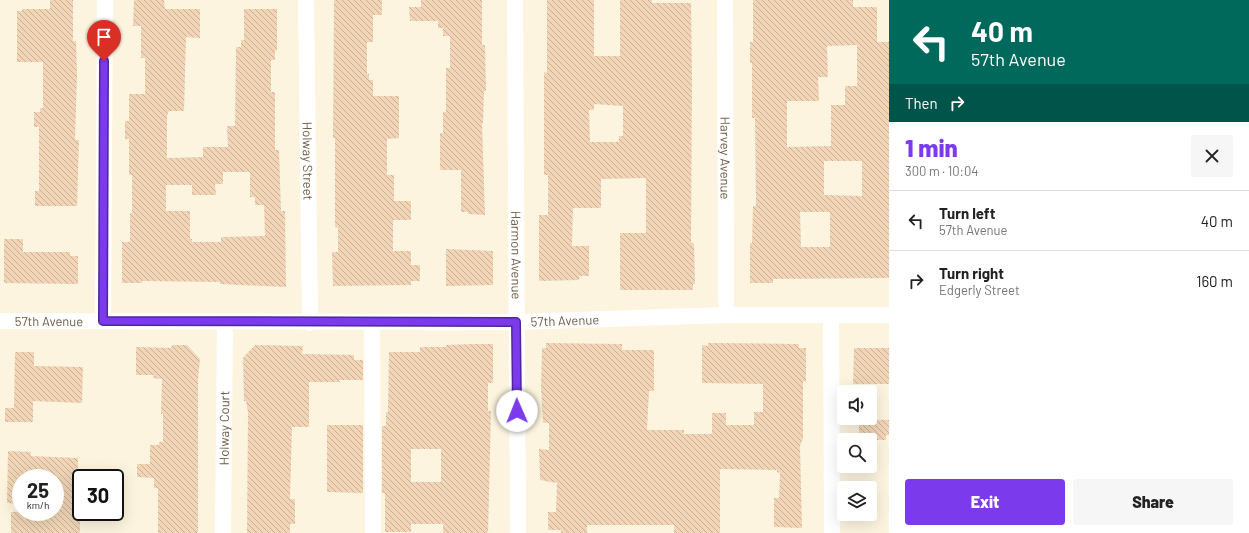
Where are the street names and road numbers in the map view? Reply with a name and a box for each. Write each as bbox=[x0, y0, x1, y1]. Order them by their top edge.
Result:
street label: Harvey Avenue bbox=[717, 116, 734, 200]
street label: Holway Street bbox=[300, 122, 316, 200]
street label: Harmon Avenue bbox=[508, 211, 525, 299]
street label: 57th Avenue bbox=[530, 311, 600, 330]
street label: 57th Avenue bbox=[15, 313, 83, 329]
street label: Holway Court bbox=[216, 391, 232, 465]

